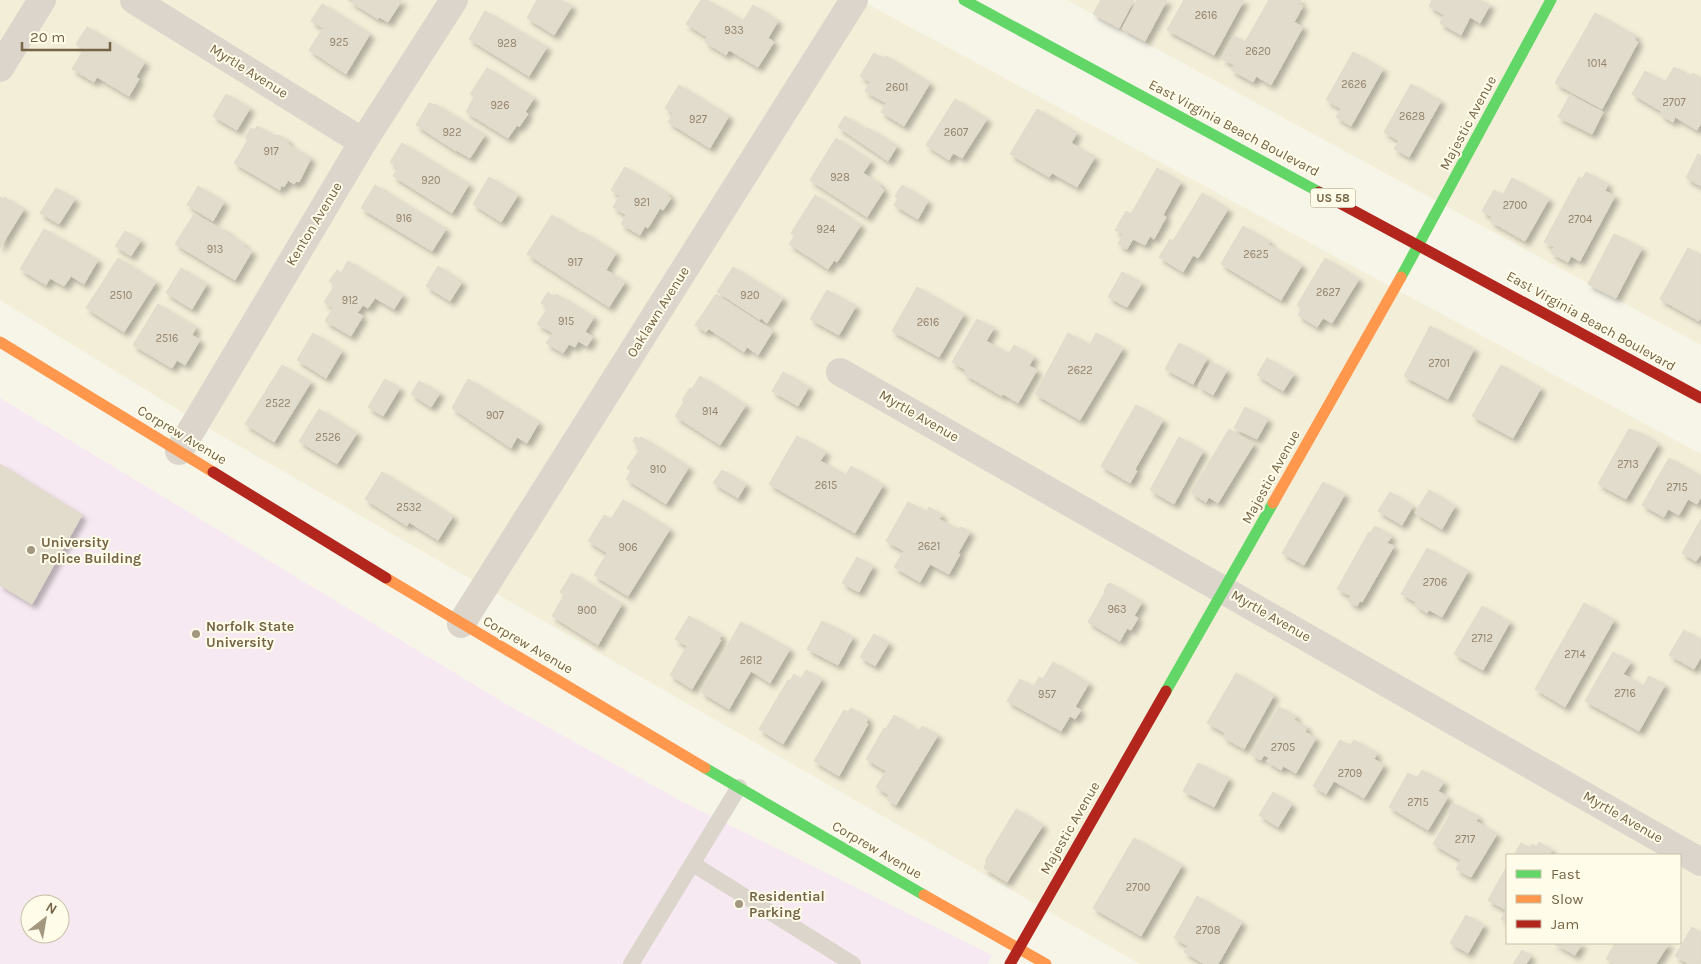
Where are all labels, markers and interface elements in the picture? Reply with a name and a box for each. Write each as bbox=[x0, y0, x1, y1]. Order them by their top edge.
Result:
house number: 2616 bbox=[1195, 9, 1217, 22]
scale bar bbox=[22, 20, 110, 52]
house number: 933 bbox=[724, 24, 744, 37]
text: 20 m bbox=[30, 28, 65, 46]
house number: 925 bbox=[330, 36, 348, 49]
house number: 928 bbox=[497, 37, 517, 50]
street label: Myrtle Avenue bbox=[207, 40, 291, 102]
house number: 2620 bbox=[1245, 45, 1271, 58]
house number: 1014 bbox=[1587, 57, 1607, 70]
street label: Majestic Avenue bbox=[1436, 73, 1500, 173]
street label: East Virginia Beach Boulevard bbox=[1146, 76, 1322, 180]
house number: 2626 bbox=[1341, 78, 1367, 91]
house number: 2601 bbox=[886, 81, 908, 94]
house number: 2707 bbox=[1662, 96, 1686, 109]
house number: 926 bbox=[490, 99, 510, 112]
house number: 2628 bbox=[1399, 110, 1425, 123]
house number: 927 bbox=[689, 113, 707, 126]
house number: 922 bbox=[442, 126, 462, 139]
house number: 2607 bbox=[944, 126, 968, 139]
house number: 917 bbox=[263, 145, 279, 158]
house number: 928 bbox=[830, 171, 850, 184]
house number: 920 bbox=[421, 174, 441, 187]
street label: Kenton Avenue bbox=[282, 179, 346, 269]
road number: US 58 bbox=[1310, 188, 1356, 208]
house number: 921 bbox=[634, 196, 650, 209]
house number: 2700 bbox=[1503, 199, 1527, 212]
house number: 916 bbox=[396, 212, 412, 225]
house number: 2704 bbox=[1568, 213, 1592, 226]
house number: 924 bbox=[817, 223, 835, 236]
house number: 913 bbox=[207, 243, 223, 256]
house number: 2625 bbox=[1243, 248, 1269, 261]
house number: 917 bbox=[567, 256, 583, 269]
street label: Oaklawn Avenue bbox=[623, 263, 693, 361]
street label: East Virginia Beach Boulevard bbox=[1503, 267, 1679, 375]
house number: 2627 bbox=[1316, 286, 1340, 299]
house number: 2510 bbox=[110, 289, 132, 302]
house number: 920 bbox=[740, 289, 760, 302]
house number: 912 bbox=[342, 294, 358, 307]
house number: 915 bbox=[558, 315, 574, 328]
house number: 2616 bbox=[917, 316, 939, 329]
house number: 2516 bbox=[156, 332, 178, 345]
house number: 2701 bbox=[1428, 357, 1450, 370]
house number: 2622 bbox=[1067, 364, 1093, 377]
street label: Myrtle Avenue bbox=[876, 386, 962, 446]
house number: 2522 bbox=[265, 397, 291, 410]
street label: Corprew Avenue bbox=[134, 402, 230, 468]
house number: 914 bbox=[702, 405, 718, 418]
house number: 907 bbox=[486, 409, 504, 422]
street label: Majestic Avenue bbox=[1238, 427, 1304, 527]
house number: 2526 bbox=[315, 431, 341, 444]
house number: 2713 bbox=[1617, 458, 1639, 471]
house number: 910 bbox=[650, 463, 666, 476]
house number: 2615 bbox=[815, 479, 837, 492]
house number: 2715 bbox=[1666, 481, 1688, 494]
house number: 2532 bbox=[396, 501, 422, 514]
place label: University Police Building bbox=[41, 534, 141, 567]
house number: 2621 bbox=[918, 540, 940, 553]
house number: 906 bbox=[618, 541, 638, 554]
marker: University Police Building bbox=[25, 544, 37, 556]
house number: 2706 bbox=[1423, 576, 1447, 589]
street label: Myrtle Avenue bbox=[1228, 586, 1314, 646]
house number: 963 bbox=[1107, 603, 1127, 616]
house number: 900 bbox=[577, 604, 597, 617]
street label: Corprew Avenue bbox=[480, 612, 576, 678]
place label: Norfolk State University bbox=[206, 618, 294, 651]
marker: Norfolk State University bbox=[190, 628, 202, 640]
house number: 2712 bbox=[1471, 632, 1493, 645]
house number: 2714 bbox=[1564, 648, 1586, 661]
house number: 2612 bbox=[740, 654, 762, 667]
house number: 2716 bbox=[1614, 687, 1636, 700]
house number: 957 bbox=[1038, 688, 1056, 701]
house number: 2705 bbox=[1271, 741, 1295, 754]
house number: 2709 bbox=[1338, 767, 1362, 780]
street label: Majestic Avenue bbox=[1036, 778, 1104, 878]
street label: Myrtle Avenue bbox=[1580, 787, 1666, 847]
house number: 2715 bbox=[1407, 796, 1429, 809]
street label: Corprew Avenue bbox=[829, 817, 925, 883]
house number: 2717 bbox=[1455, 833, 1475, 846]
legend bbox=[1506, 854, 1681, 944]
text: Fast bbox=[1551, 865, 1581, 883]
house number: 2700 bbox=[1126, 881, 1150, 894]
place label: Residential Parking bbox=[749, 888, 825, 921]
text: Slow bbox=[1551, 890, 1583, 908]
north arrow bbox=[20, 894, 70, 944]
text: N bbox=[43, 898, 60, 918]
marker: Residential Parking bbox=[733, 898, 745, 910]
text: Jam bbox=[1551, 915, 1579, 933]
house number: 2708 bbox=[1196, 924, 1221, 937]

